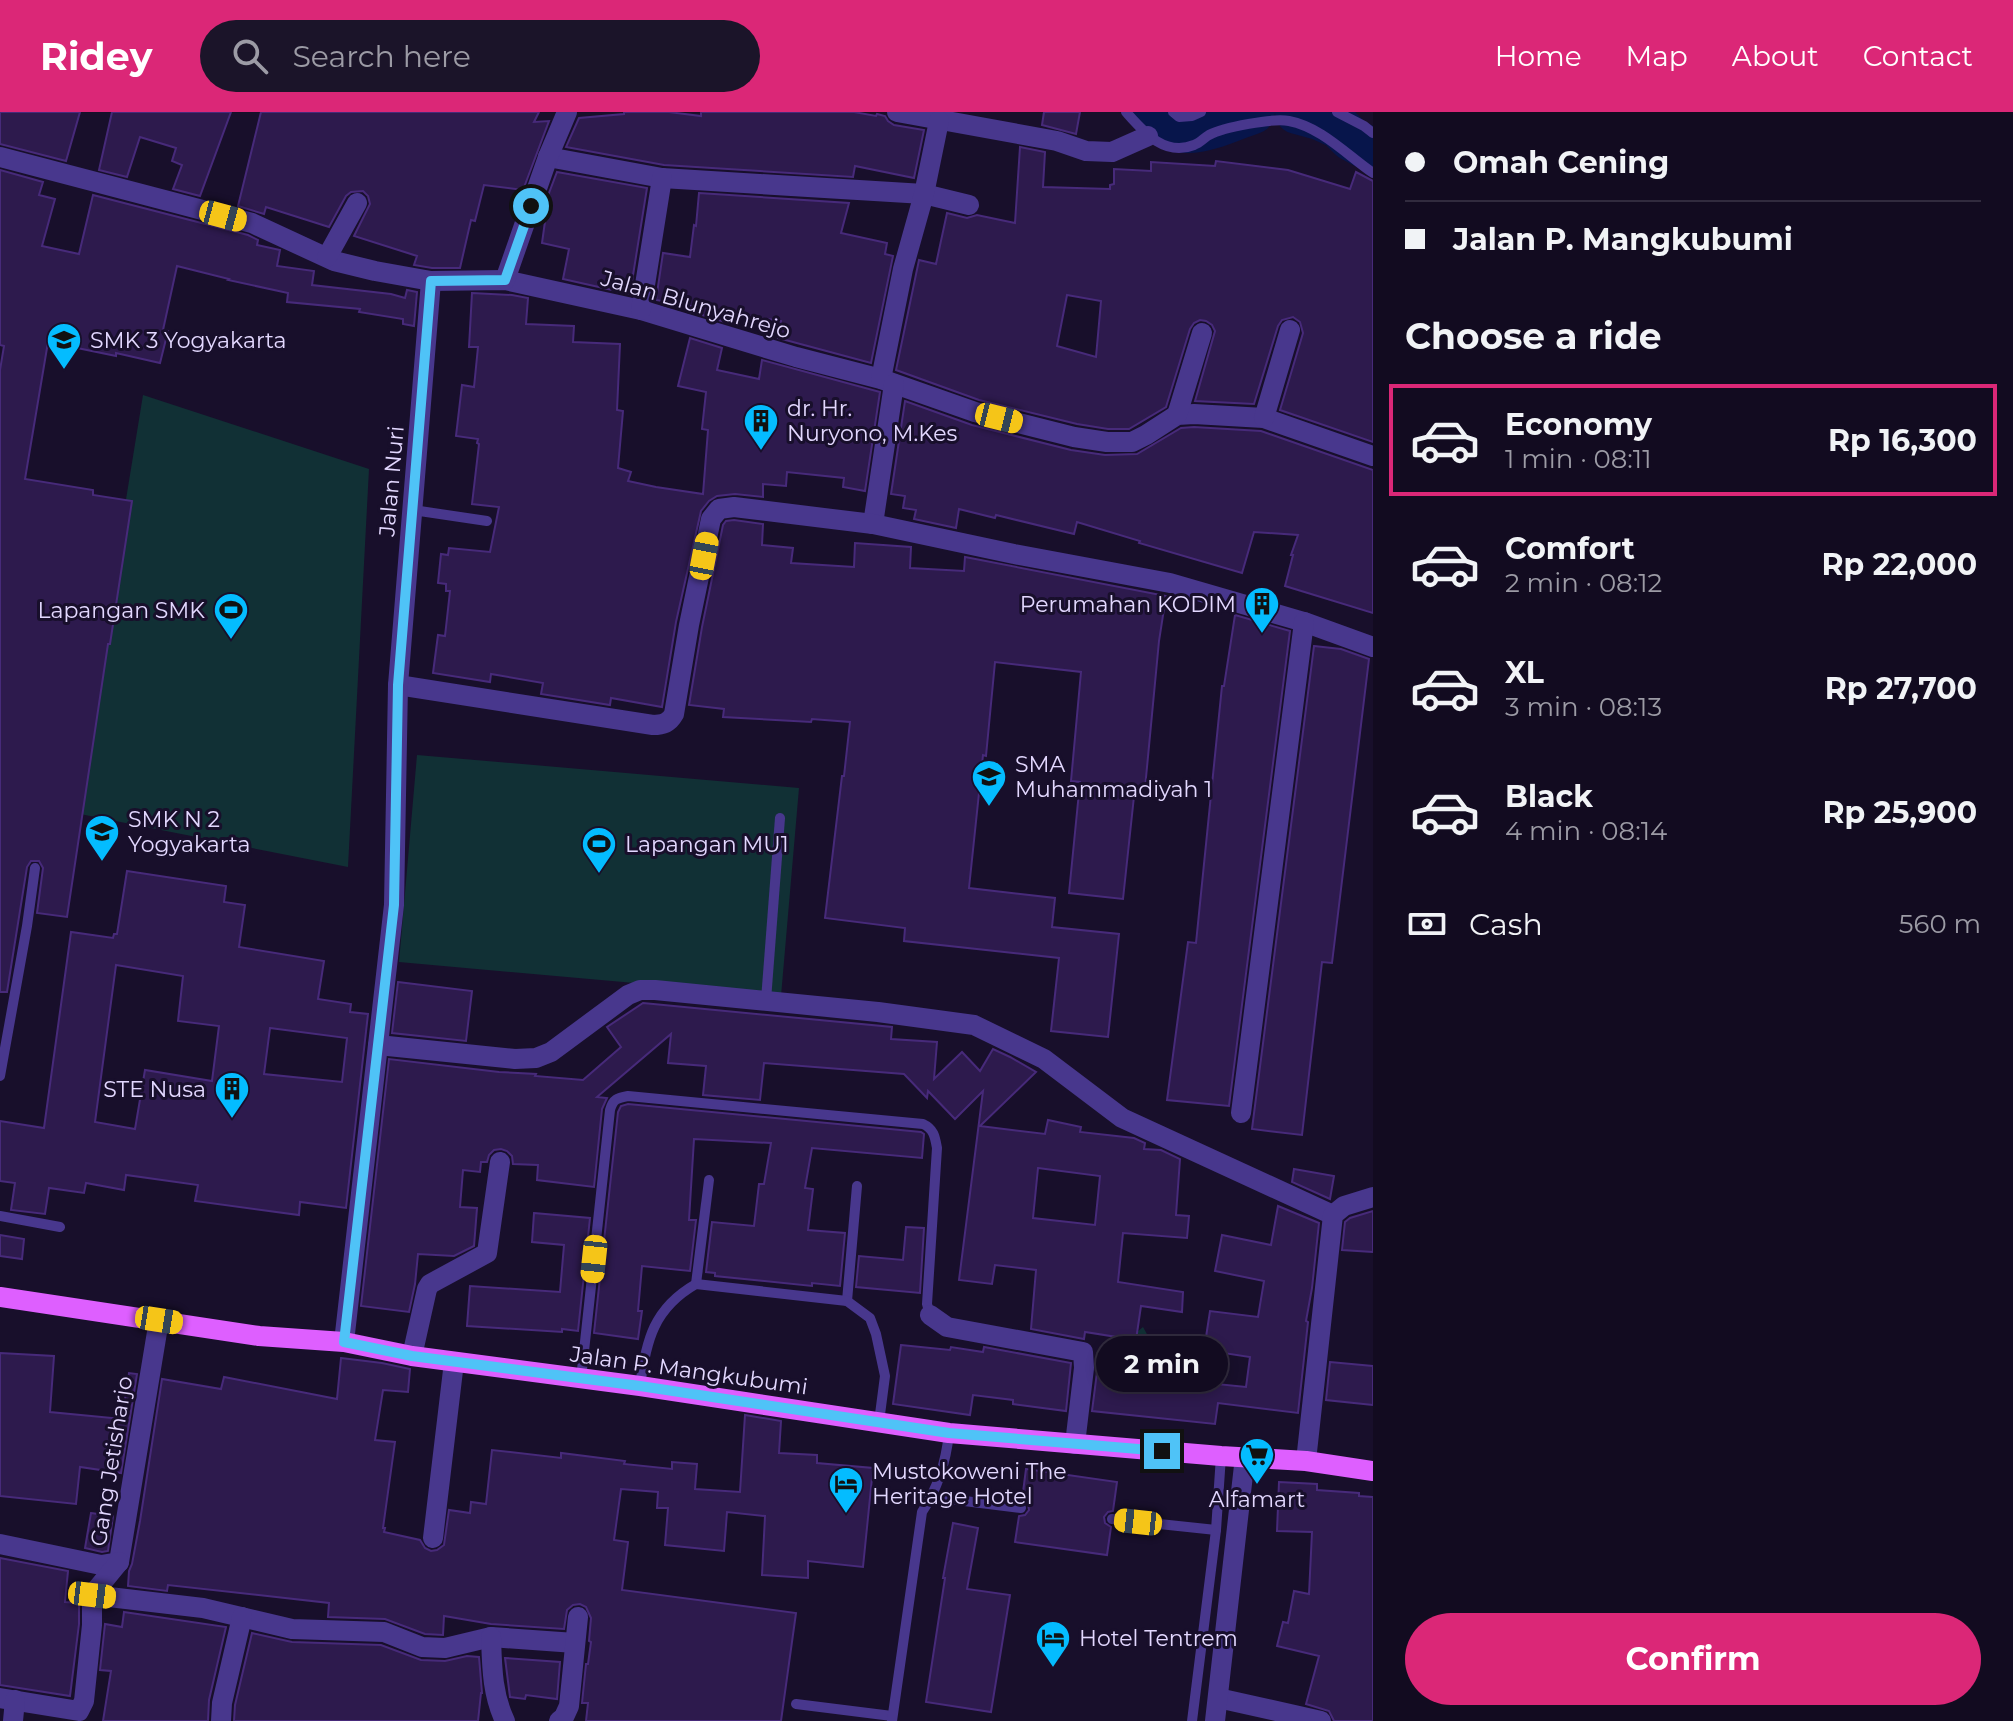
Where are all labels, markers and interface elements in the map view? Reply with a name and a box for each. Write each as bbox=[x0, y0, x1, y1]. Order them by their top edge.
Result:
search box bbox=[200, 20, 760, 92]
text: Ridey bbox=[40, 33, 152, 80]
icon: search bbox=[228, 34, 272, 78]
text: Search here bbox=[292, 38, 471, 75]
text: Home bbox=[1495, 39, 1582, 73]
text: Map bbox=[1626, 39, 1688, 73]
text: About bbox=[1732, 39, 1819, 73]
text: Contact bbox=[1863, 39, 1973, 73]
text: Omah Cening bbox=[1453, 144, 1669, 181]
route start bbox=[513, 188, 549, 224]
car bbox=[197, 198, 249, 234]
text: Jalan P. Mangkubumi bbox=[1453, 221, 1793, 258]
street label: Jalan Blunyahrejo bbox=[597, 264, 794, 344]
text: Choose a ride bbox=[1405, 314, 1662, 358]
school or university icon: SMK 3 Yogyakarta bbox=[45, 321, 83, 371]
place label: SMK 3 Yogyakarta bbox=[90, 327, 287, 354]
place label: dr. Hr. Nuryono, M.Kes bbox=[787, 395, 958, 447]
car bbox=[973, 401, 1025, 435]
building icon: dr. Hr. Nuryono, M.Kes bbox=[742, 402, 780, 452]
icon: car bbox=[1409, 404, 1481, 476]
text: Economy bbox=[1505, 406, 1652, 443]
text: Rp 16,300 bbox=[1828, 422, 1977, 459]
street label: Jalan Nuri bbox=[373, 425, 410, 538]
text: 1 min · 08:11 bbox=[1505, 443, 1652, 475]
icon: car bbox=[1409, 528, 1481, 600]
car bbox=[688, 530, 720, 582]
text: Comfort bbox=[1505, 530, 1635, 567]
text: Rp 22,000 bbox=[1821, 546, 1977, 583]
text: 2 min · 08:12 bbox=[1505, 567, 1662, 599]
building icon: Perumahan KODIM bbox=[1243, 585, 1281, 635]
sports icon: Lapangan SMK bbox=[212, 591, 250, 641]
place label: Perumahan KODIM bbox=[1020, 591, 1236, 618]
place label: Lapangan SMK bbox=[38, 597, 205, 624]
icon: car bbox=[1409, 652, 1481, 724]
text: XL bbox=[1505, 654, 1544, 691]
text: Rp 27,700 bbox=[1825, 670, 1977, 707]
text: 3 min · 08:13 bbox=[1505, 691, 1662, 723]
place label: SMA Muhammadiyah 1 bbox=[1015, 751, 1212, 803]
school or university icon: SMA Muhammadiyah 1 bbox=[970, 758, 1008, 808]
icon: car bbox=[1409, 776, 1481, 848]
text: Black bbox=[1505, 778, 1593, 815]
text: Rp 25,900 bbox=[1823, 794, 1977, 831]
place label: SMK N 2 Yogyakarta bbox=[128, 806, 250, 858]
school or university icon: SMK N 2 Yogyakarta bbox=[83, 813, 121, 863]
text: 4 min · 08:14 bbox=[1505, 815, 1667, 847]
sports icon: Lapangan MU1 bbox=[580, 825, 618, 875]
place label: Lapangan MU1 bbox=[625, 831, 789, 858]
icon: cash bbox=[1405, 902, 1449, 946]
text: Cash bbox=[1469, 906, 1543, 943]
text: 560 m bbox=[1899, 908, 1981, 940]
building icon: STE Nusa bbox=[213, 1070, 251, 1120]
place label: STE Nusa bbox=[103, 1076, 206, 1103]
car bbox=[580, 1234, 608, 1284]
car bbox=[133, 1304, 185, 1336]
callout: 2 min bbox=[1096, 1335, 1228, 1391]
street label: Jalan P. Mangkubumi bbox=[567, 1340, 810, 1401]
text: 2 min bbox=[1124, 1348, 1200, 1380]
street label: Gang Jetisharjo bbox=[85, 1374, 138, 1548]
route end bbox=[1144, 1433, 1180, 1469]
supermarket icon: Alfamart bbox=[1238, 1436, 1276, 1486]
place label: Mustokoweni The Heritage Hotel bbox=[872, 1458, 1067, 1510]
hotel icon: Mustokoweni The Heritage Hotel bbox=[827, 1465, 865, 1515]
place label: Alfamart bbox=[1209, 1486, 1305, 1513]
car bbox=[1113, 1508, 1163, 1536]
car bbox=[67, 1580, 117, 1610]
button: Confirm bbox=[1405, 1613, 1981, 1705]
hotel icon: Hotel Tentrem bbox=[1034, 1619, 1072, 1669]
place label: Hotel Tentrem bbox=[1079, 1625, 1238, 1652]

